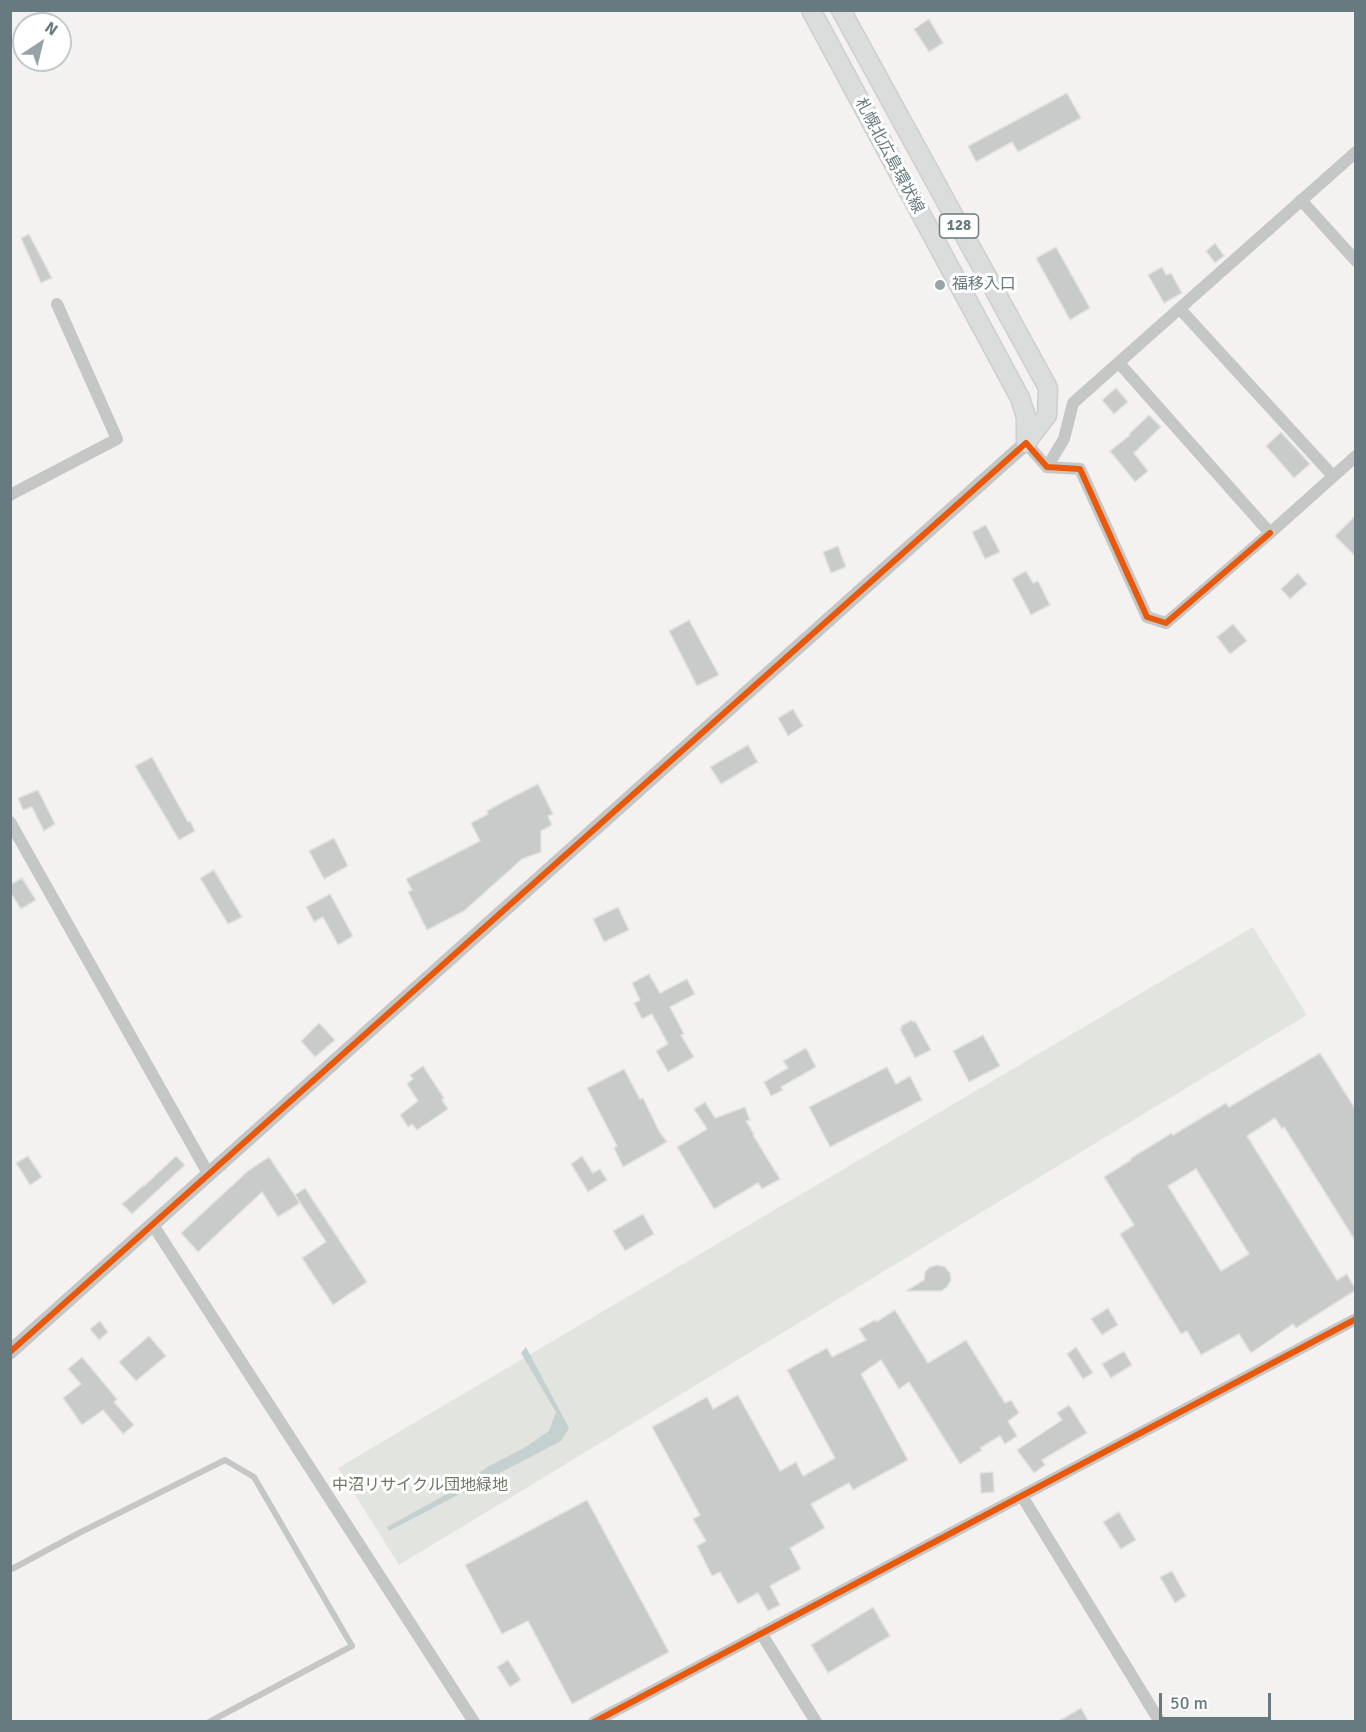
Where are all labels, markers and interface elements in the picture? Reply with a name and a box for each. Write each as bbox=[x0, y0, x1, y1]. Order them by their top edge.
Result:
north arrow bbox=[12, 12, 72, 72]
text: N bbox=[41, 18, 61, 40]
street label: 札幌北広島環状線 bbox=[850, 95, 928, 217]
road number: 128 bbox=[940, 214, 978, 238]
place label: 福移入口 bbox=[952, 275, 1016, 295]
marker: 福移入口 bbox=[933, 278, 947, 292]
park label: 中沼リサイクル団地緑地 bbox=[332, 1476, 508, 1496]
scale bar bbox=[1162, 1681, 1274, 1719]
text: 50 m bbox=[1170, 1692, 1208, 1714]

